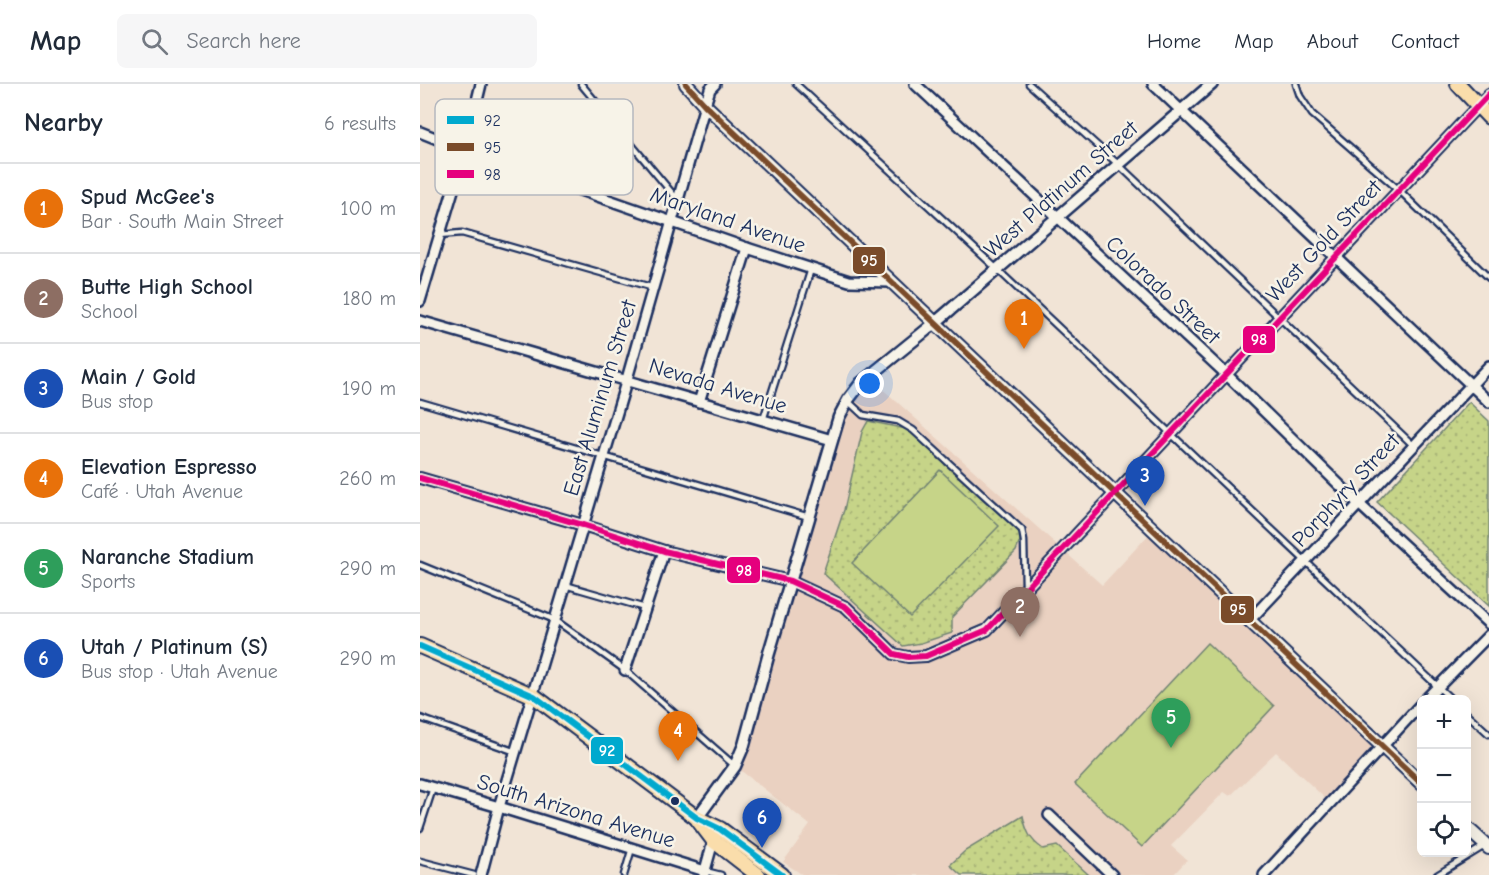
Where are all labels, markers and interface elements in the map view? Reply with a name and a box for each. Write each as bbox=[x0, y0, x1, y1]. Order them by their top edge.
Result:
search box bbox=[117, 14, 537, 68]
text: Map bbox=[30, 25, 81, 57]
icon: search bbox=[138, 25, 171, 58]
text: Search here bbox=[186, 28, 301, 54]
text: Home bbox=[1147, 29, 1201, 53]
text: Map bbox=[1234, 29, 1274, 53]
text: About bbox=[1307, 29, 1358, 53]
text: Contact bbox=[1391, 29, 1459, 53]
legend bbox=[435, 99, 633, 195]
text: Nearby bbox=[24, 108, 103, 138]
text: 6 results bbox=[324, 112, 396, 135]
text: 92 bbox=[484, 112, 501, 130]
street label: West Platinum Street bbox=[979, 115, 1144, 263]
text: 95 bbox=[484, 139, 501, 157]
text: 98 bbox=[484, 166, 501, 184]
street label: West Gold Street bbox=[1261, 174, 1388, 308]
street label: Maryland Avenue bbox=[647, 181, 809, 259]
text: Spud McGee's bbox=[81, 184, 214, 210]
text: 1 bbox=[40, 197, 47, 220]
text: 100 m bbox=[341, 197, 396, 220]
text: Bar · South Main Street bbox=[81, 210, 283, 233]
street label: Colorado Street bbox=[1100, 230, 1226, 350]
line badge: 95 bbox=[852, 246, 886, 275]
text: 95 bbox=[861, 252, 877, 270]
text: Butte High School bbox=[81, 274, 253, 300]
text: 2 bbox=[39, 287, 48, 310]
text: 180 m bbox=[342, 287, 396, 310]
street label: East Aluminum Street bbox=[558, 296, 642, 499]
text: School bbox=[81, 300, 138, 323]
pin: 1 bbox=[1004, 300, 1044, 349]
line badge: 98 bbox=[1242, 325, 1276, 354]
text: 98 bbox=[1251, 331, 1267, 349]
street label: Nevada Avenue bbox=[646, 353, 790, 419]
text: Main / Gold bbox=[81, 364, 196, 390]
your location bbox=[855, 369, 884, 398]
text: 3 bbox=[39, 377, 48, 400]
text: 190 m bbox=[342, 377, 396, 400]
text: Bus stop bbox=[81, 390, 153, 413]
street label: Porphyry Street bbox=[1287, 427, 1406, 552]
text: Elevation Espresso bbox=[81, 454, 257, 480]
pin: 3 bbox=[1126, 456, 1164, 506]
text: 4 bbox=[39, 467, 48, 490]
text: 260 m bbox=[339, 467, 396, 490]
text: Café · Utah Avenue bbox=[81, 480, 243, 503]
text: Naranche Stadium bbox=[81, 544, 254, 570]
line badge: 98 bbox=[726, 556, 761, 584]
text: 5 bbox=[38, 557, 49, 580]
text: 290 m bbox=[340, 557, 396, 580]
text: 98 bbox=[736, 562, 752, 580]
text: Sports bbox=[81, 570, 135, 593]
pin: 2 bbox=[1000, 588, 1040, 637]
line badge: 95 bbox=[1220, 595, 1255, 624]
text: 95 bbox=[1230, 601, 1246, 619]
text: Utah / Platinum (S) bbox=[81, 634, 268, 660]
text: 6 bbox=[38, 647, 49, 670]
text: 290 m bbox=[340, 647, 396, 670]
text: Bus stop · Utah Avenue bbox=[81, 660, 278, 683]
map controls bbox=[1417, 695, 1471, 857]
button: + bbox=[1417, 695, 1471, 749]
pin: 5 bbox=[1152, 698, 1191, 748]
pin: 4 bbox=[658, 712, 698, 761]
line badge: 92 bbox=[590, 736, 624, 765]
text: 92 bbox=[599, 742, 615, 760]
button: − bbox=[1417, 749, 1471, 803]
street label: South Arizona Avenue bbox=[474, 769, 678, 853]
unlabelled marker bbox=[669, 795, 681, 807]
pin: 6 bbox=[742, 798, 782, 848]
button: locate bbox=[1417, 803, 1471, 857]

